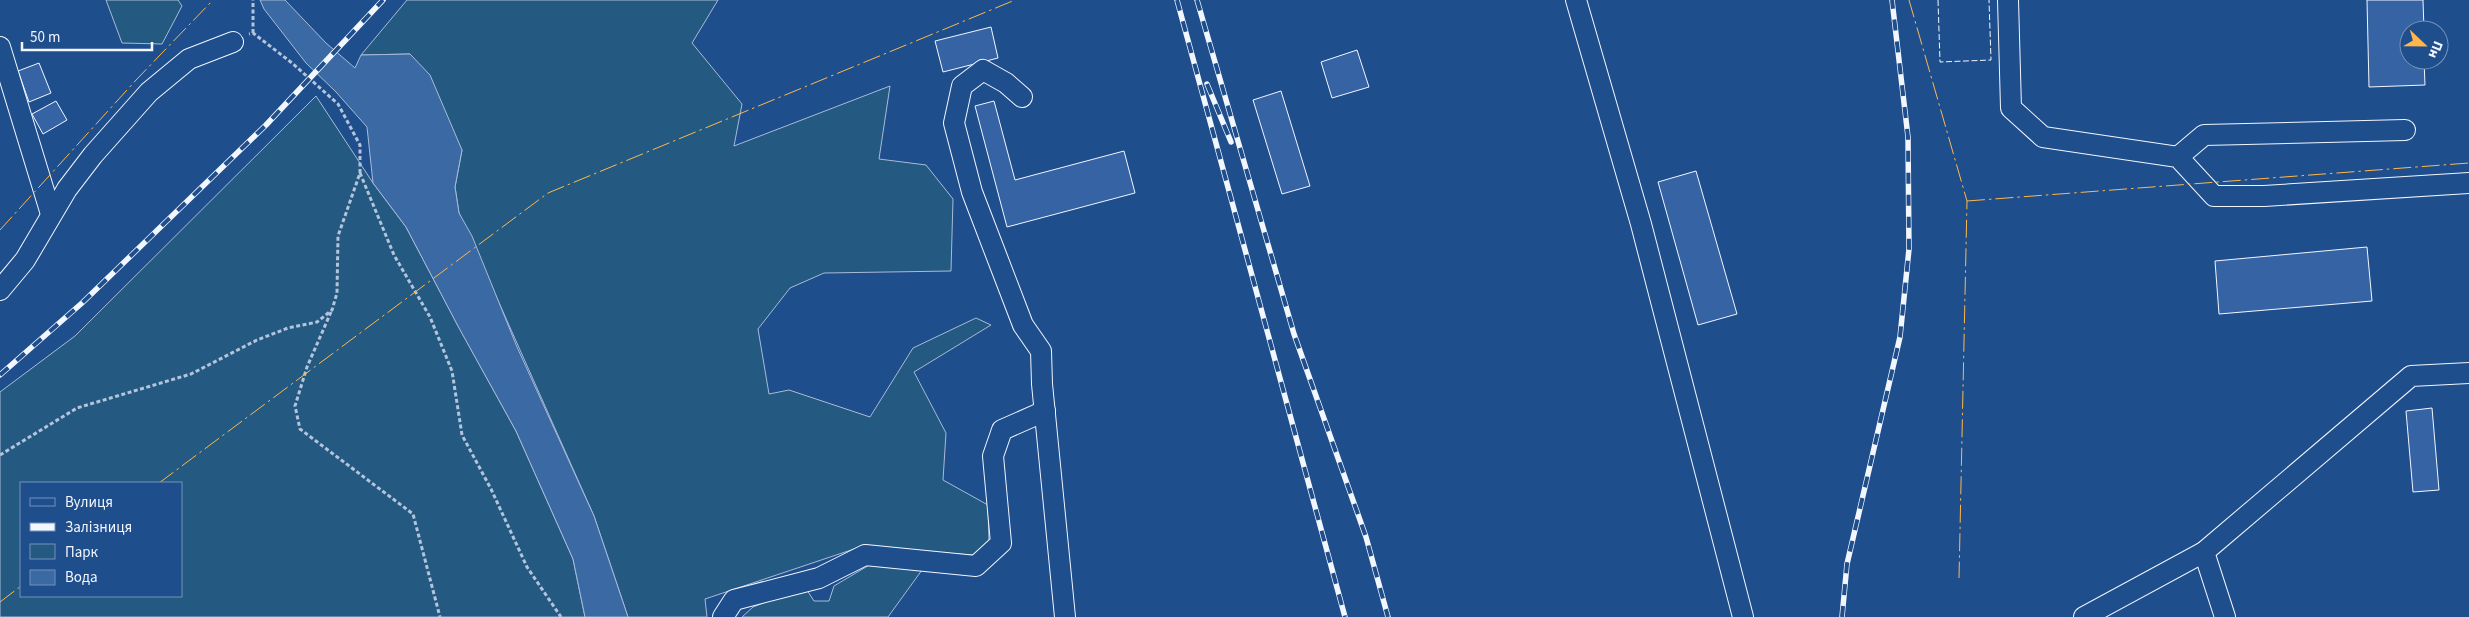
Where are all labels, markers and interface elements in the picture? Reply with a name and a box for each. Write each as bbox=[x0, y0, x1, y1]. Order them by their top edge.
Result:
scale bar bbox=[22, 20, 152, 52]
north arrow bbox=[2399, 20, 2449, 70]
text: 50 m bbox=[30, 27, 60, 48]
text: Пн bbox=[2423, 38, 2448, 61]
legend bbox=[20, 482, 182, 597]
text: Вулиця bbox=[65, 492, 113, 513]
text: Залізниця bbox=[65, 517, 132, 538]
text: Парк bbox=[65, 542, 99, 563]
text: Вода bbox=[65, 567, 98, 588]

